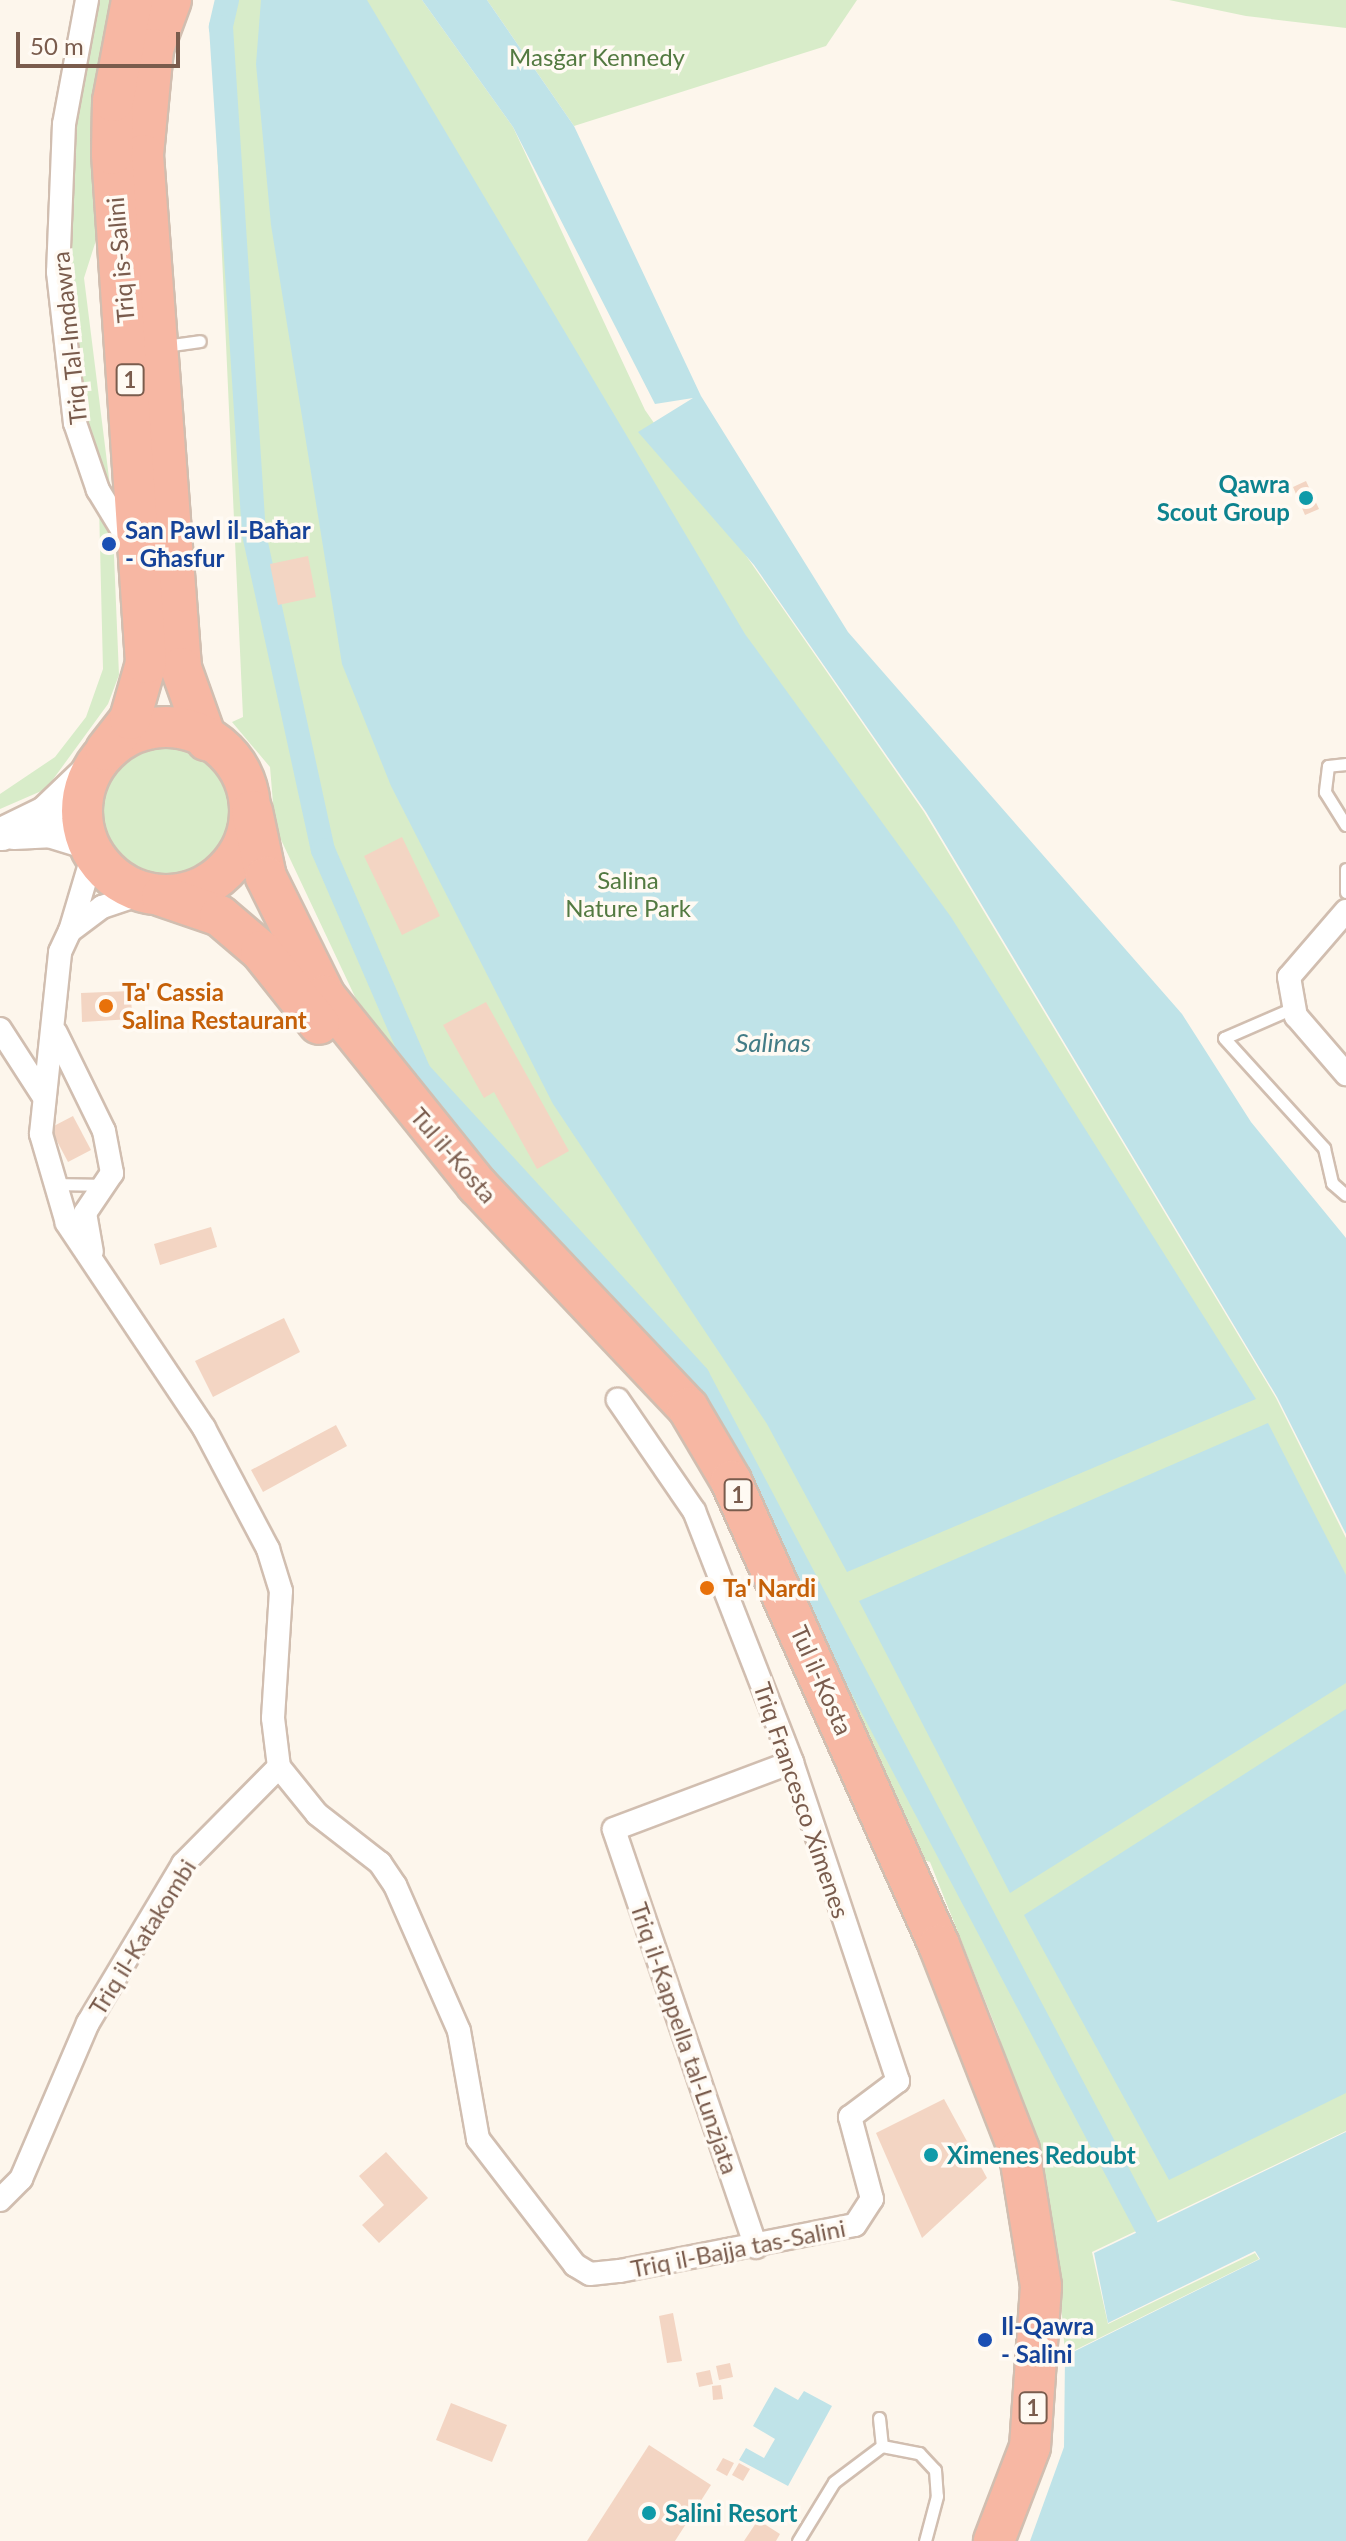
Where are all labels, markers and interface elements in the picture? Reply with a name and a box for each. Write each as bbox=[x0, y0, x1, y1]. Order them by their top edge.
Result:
scale bar bbox=[20, 16, 184, 66]
text: 50 m bbox=[30, 31, 84, 60]
park label: Masġar Kennedy bbox=[509, 43, 685, 71]
street label: Triq is-Salini bbox=[100, 196, 140, 324]
street label: Triq Tal-Imdawra bbox=[46, 250, 92, 426]
road number: 1 bbox=[114, 362, 146, 398]
place label: Qawra Scout Group bbox=[1157, 470, 1290, 526]
marker: Qawra Scout Group bbox=[1297, 489, 1315, 507]
place label: San Pawl il-Baħar - Għasfur bbox=[125, 516, 311, 572]
marker: San Pawl il-Baħar - Għasfur bbox=[100, 535, 118, 553]
park label: Salina Nature Park bbox=[565, 866, 691, 922]
place label: Ta' Cassia Salina Restaurant bbox=[122, 978, 307, 1034]
marker: Ta' Cassia Salina Restaurant bbox=[97, 997, 115, 1015]
water label: Salinas bbox=[735, 1027, 811, 1059]
street label: Tul il-Kosta bbox=[405, 1102, 503, 1208]
road number: 1 bbox=[722, 1477, 754, 1513]
place label: Ta' Nardi bbox=[723, 1574, 816, 1602]
marker: Ta' Nardi bbox=[698, 1579, 716, 1597]
street label: Tul il-Kosta bbox=[785, 1621, 859, 1739]
street label: Triq Francesco Ximenes bbox=[748, 1678, 856, 1922]
street label: Triq il-Katakombi bbox=[83, 1854, 201, 2020]
street label: Triq il-Kappella tal-Lunzjata bbox=[625, 1899, 745, 2177]
place label: Ximenes Redoubt bbox=[947, 2141, 1136, 2169]
marker: Ximenes Redoubt bbox=[922, 2146, 940, 2164]
street label: Triq il-Bajja tas-Salini bbox=[628, 2213, 848, 2283]
place label: Il-Qawra - Salini bbox=[1001, 2312, 1094, 2368]
marker: Il-Qawra - Salini bbox=[976, 2331, 994, 2349]
road number: 1 bbox=[1017, 2390, 1049, 2426]
place label: Salini Resort bbox=[665, 2499, 797, 2527]
marker: Salini Resort bbox=[640, 2504, 658, 2522]

